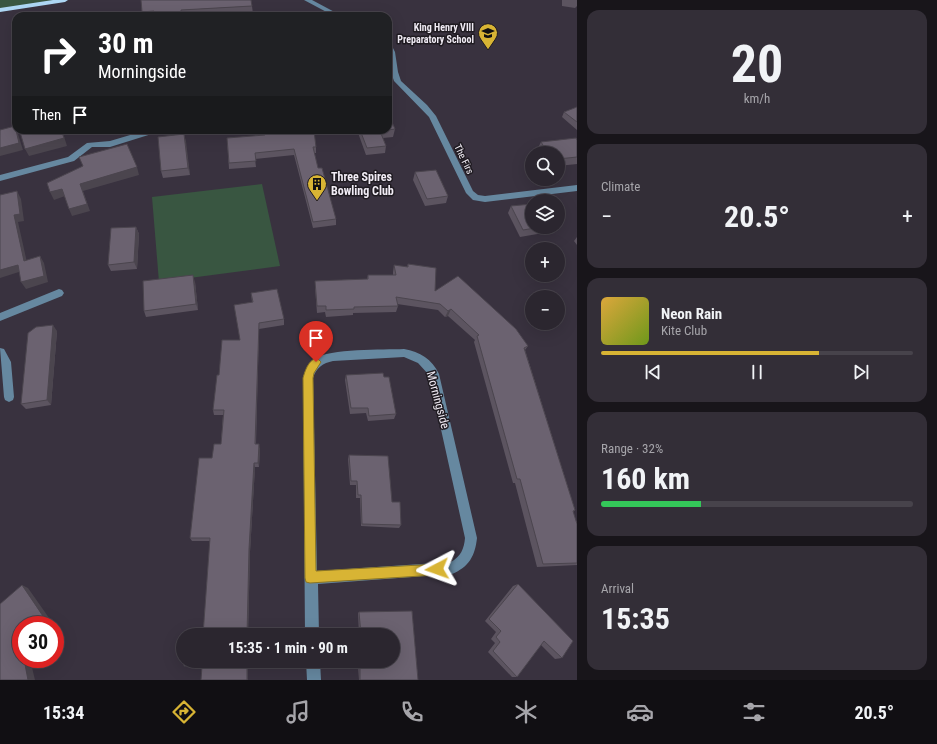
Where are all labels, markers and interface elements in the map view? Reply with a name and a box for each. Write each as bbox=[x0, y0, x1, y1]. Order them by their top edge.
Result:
place label: King Henry VIII Preparatory School bbox=[397, 22, 474, 45]
school or university icon: King Henry VIII Preparatory School bbox=[477, 22, 499, 50]
text: 30 m bbox=[98, 27, 154, 60]
icon: right bbox=[32, 28, 84, 80]
text: 20 bbox=[731, 34, 783, 95]
text: Morningside bbox=[98, 61, 186, 82]
text: km/h bbox=[744, 91, 770, 106]
icon: arrive bbox=[69, 104, 91, 126]
text: Then bbox=[32, 106, 61, 124]
street label: The Firs bbox=[452, 142, 476, 176]
map controls bbox=[525, 146, 565, 330]
button: search bbox=[525, 146, 565, 186]
place label: Three Spires Bowling Club bbox=[331, 170, 394, 198]
building icon: Three Spires Bowling Club bbox=[306, 173, 328, 201]
text: Climate bbox=[601, 179, 640, 194]
button: layers bbox=[525, 194, 565, 234]
text: 20.5° bbox=[724, 199, 790, 234]
text: − bbox=[601, 204, 612, 229]
text: + bbox=[902, 204, 913, 229]
button: + bbox=[525, 242, 565, 282]
button: − bbox=[525, 290, 565, 330]
text: Neon Rain bbox=[661, 305, 722, 323]
pin bbox=[299, 321, 333, 362]
text: Kite Club bbox=[661, 323, 707, 338]
icon: arrive bbox=[305, 327, 327, 349]
icon: previous bbox=[642, 361, 664, 383]
icon: pause bbox=[746, 361, 768, 383]
icon: next bbox=[850, 361, 872, 383]
street label: Morningside bbox=[424, 370, 452, 431]
text: Range · 32% bbox=[601, 441, 663, 456]
text: 160 km bbox=[601, 461, 690, 496]
position arrow bbox=[416, 548, 458, 590]
text: Arrival bbox=[601, 581, 634, 596]
text: 15:35 bbox=[601, 601, 670, 636]
speed limit sign: 30 bbox=[12, 616, 64, 668]
text: 15:35 · 1 min · 90 m bbox=[228, 639, 348, 657]
icon: directions bbox=[170, 698, 198, 726]
icon: music bbox=[284, 698, 312, 726]
icon: phone bbox=[398, 698, 426, 726]
icon: climate bbox=[512, 698, 540, 726]
icon: car bbox=[626, 698, 654, 726]
icon: filters bbox=[740, 698, 768, 726]
text: 15:34 bbox=[43, 702, 84, 723]
text: 20.5° bbox=[854, 702, 894, 723]

